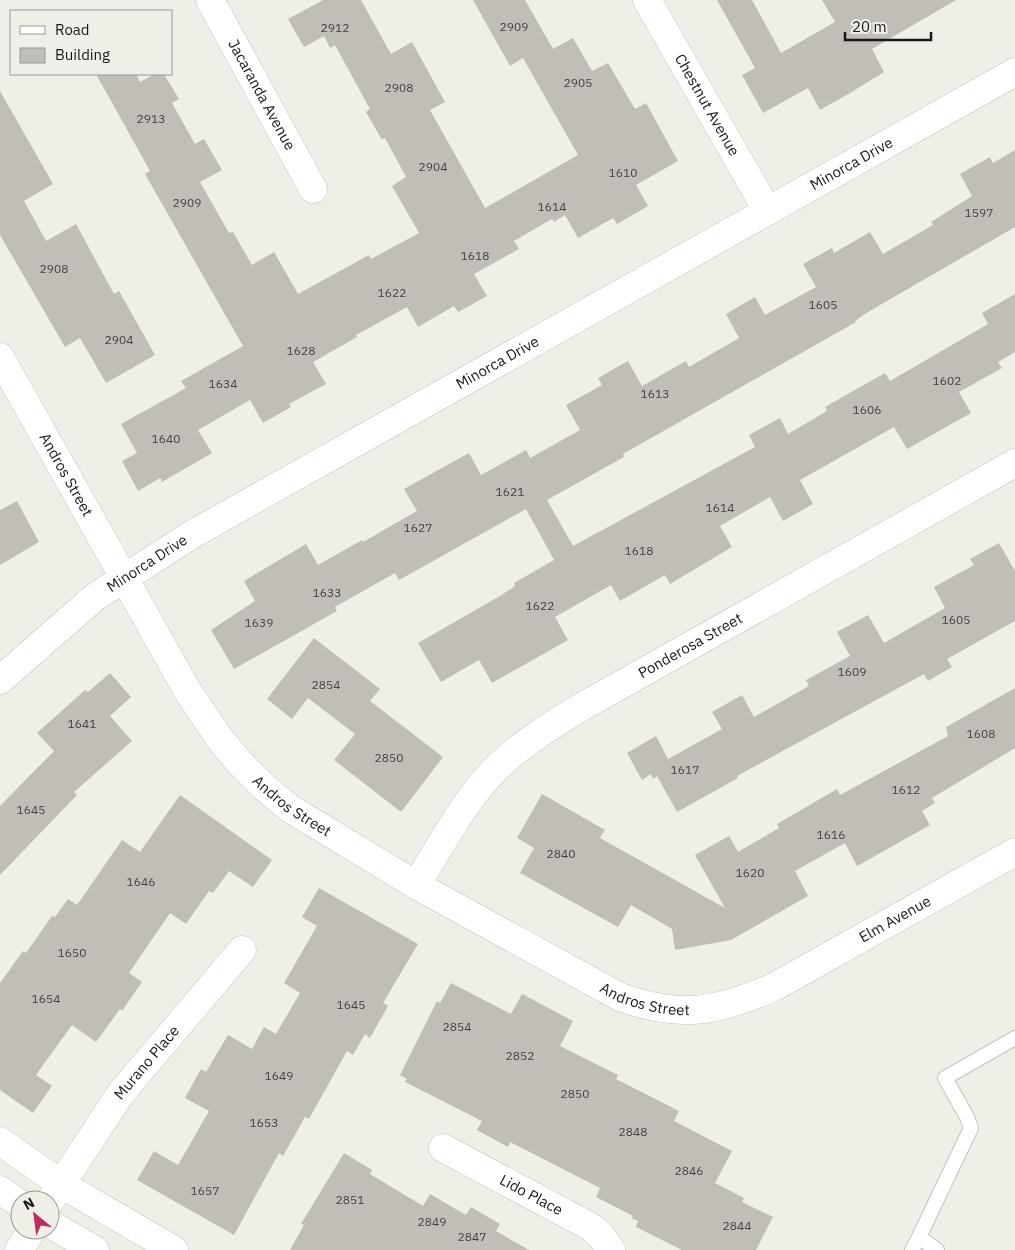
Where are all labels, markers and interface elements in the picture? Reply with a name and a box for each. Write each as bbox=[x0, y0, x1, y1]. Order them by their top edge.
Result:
legend bbox=[10, 10, 172, 75]
scale bar bbox=[845, 10, 931, 42]
text: 20 m bbox=[852, 17, 887, 36]
house number: 2909 bbox=[500, 19, 528, 34]
text: Road bbox=[55, 20, 90, 39]
house number: 2912 bbox=[321, 20, 349, 35]
street label: Jacaranda Avenue bbox=[224, 36, 300, 153]
text: Building bbox=[55, 45, 110, 64]
street label: Chestnut Avenue bbox=[671, 50, 744, 159]
house number: 2905 bbox=[564, 75, 592, 90]
house number: 2908 bbox=[385, 80, 413, 95]
house number: 2913 bbox=[137, 111, 165, 126]
street label: Minorca Drive bbox=[806, 133, 896, 194]
house number: 2904 bbox=[419, 159, 447, 174]
house number: 1610 bbox=[609, 165, 637, 180]
house number: 2909 bbox=[173, 195, 201, 210]
house number: 1614 bbox=[538, 199, 566, 214]
house number: 1597 bbox=[965, 205, 993, 220]
house number: 1618 bbox=[461, 248, 489, 263]
house number: 2908 bbox=[40, 261, 68, 276]
house number: 1622 bbox=[378, 285, 406, 300]
house number: 1605 bbox=[809, 297, 837, 312]
street label: Minorca Drive bbox=[452, 331, 542, 393]
house number: 2904 bbox=[105, 332, 133, 347]
house number: 1628 bbox=[287, 343, 315, 358]
house number: 1602 bbox=[933, 373, 961, 388]
house number: 1634 bbox=[209, 376, 237, 391]
house number: 1613 bbox=[641, 386, 669, 401]
house number: 1606 bbox=[853, 402, 881, 417]
street label: Andros Street bbox=[36, 429, 98, 520]
house number: 1640 bbox=[152, 431, 180, 446]
house number: 1621 bbox=[496, 484, 524, 499]
house number: 1614 bbox=[706, 500, 734, 515]
house number: 1627 bbox=[404, 520, 432, 535]
street label: Minorca Drive bbox=[103, 530, 191, 596]
house number: 1618 bbox=[625, 543, 653, 558]
house number: 1633 bbox=[313, 585, 341, 600]
house number: 1622 bbox=[526, 598, 554, 613]
street label: Ponderosa Street bbox=[635, 608, 745, 682]
house number: 1605 bbox=[942, 612, 970, 627]
house number: 1639 bbox=[245, 615, 273, 630]
house number: 1609 bbox=[838, 664, 866, 679]
house number: 2854 bbox=[312, 677, 340, 692]
house number: 1641 bbox=[68, 716, 96, 731]
house number: 1608 bbox=[967, 726, 995, 741]
house number: 2850 bbox=[375, 750, 403, 765]
house number: 1617 bbox=[671, 762, 699, 777]
street label: Andros Street bbox=[249, 771, 335, 840]
house number: 1612 bbox=[892, 782, 920, 797]
house number: 1645 bbox=[17, 802, 45, 817]
house number: 1616 bbox=[817, 827, 845, 842]
house number: 2840 bbox=[547, 846, 575, 861]
house number: 1620 bbox=[736, 865, 764, 880]
house number: 1646 bbox=[127, 874, 155, 889]
street label: Elm Avenue bbox=[855, 891, 934, 947]
house number: 1650 bbox=[58, 945, 86, 960]
street label: Andros Street bbox=[597, 978, 690, 1019]
house number: 1654 bbox=[32, 991, 60, 1006]
house number: 1645 bbox=[337, 997, 365, 1012]
house number: 2854 bbox=[443, 1019, 471, 1034]
street label: Murano Place bbox=[109, 1021, 183, 1103]
house number: 2852 bbox=[506, 1048, 534, 1063]
house number: 1649 bbox=[265, 1068, 293, 1083]
house number: 2850 bbox=[561, 1086, 589, 1101]
house number: 1653 bbox=[250, 1115, 278, 1130]
house number: 2848 bbox=[619, 1124, 647, 1139]
house number: 2846 bbox=[675, 1163, 703, 1178]
street label: Lido Place bbox=[497, 1170, 566, 1219]
house number: 1657 bbox=[191, 1183, 219, 1198]
north arrow bbox=[10, 1190, 60, 1240]
house number: 2851 bbox=[336, 1192, 364, 1207]
text: N bbox=[20, 1193, 37, 1214]
house number: 2849 bbox=[418, 1214, 446, 1229]
house number: 2844 bbox=[723, 1218, 751, 1233]
house number: 2847 bbox=[458, 1229, 486, 1244]

